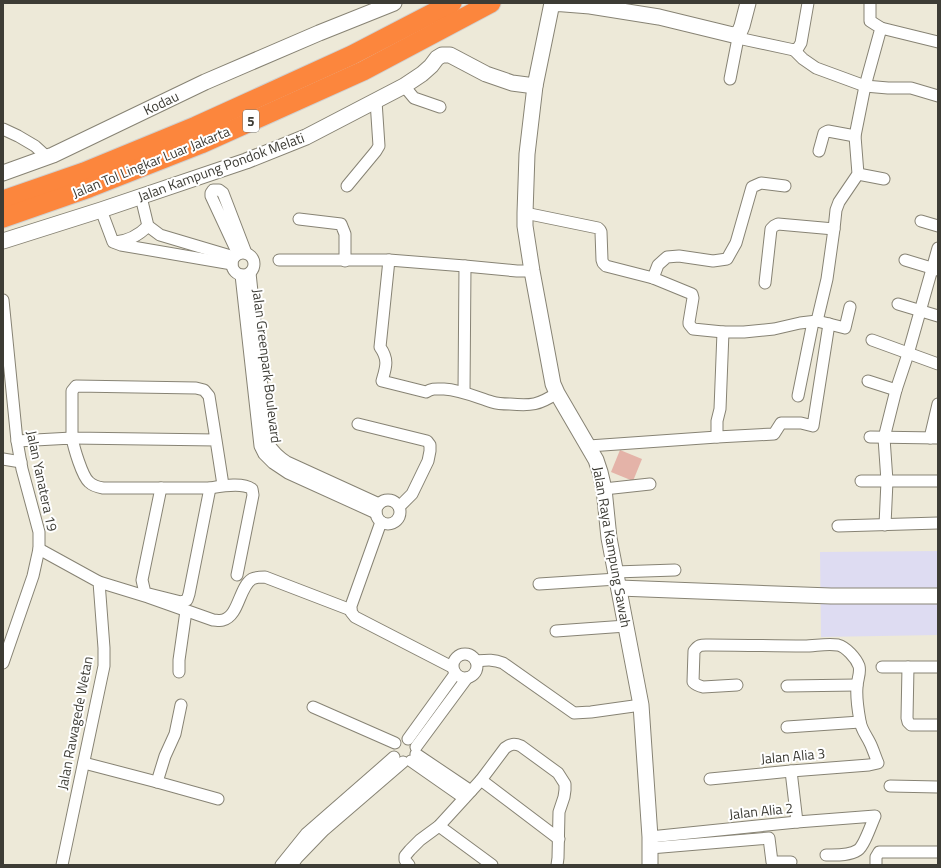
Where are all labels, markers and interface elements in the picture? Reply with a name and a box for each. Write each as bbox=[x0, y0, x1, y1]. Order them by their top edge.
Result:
street label: Kodau bbox=[140, 85, 182, 120]
road number: 5 bbox=[243, 110, 259, 132]
street label: Jalan Tol Lingkar Luar Jakarta bbox=[69, 120, 233, 203]
street label: Jalan Kampung Pondok Melati bbox=[135, 127, 307, 206]
street label: Jalan Greenpark Boulevard bbox=[248, 288, 287, 444]
street label: Jalan Yanatera 19 bbox=[22, 428, 63, 533]
street label: Jalan Raya Kampung Sawah bbox=[588, 465, 637, 629]
street label: Jalan Rawagede Wetan bbox=[51, 654, 98, 791]
street label: Jalan Alia 3 bbox=[760, 742, 826, 769]
street label: Jalan Alia 2 bbox=[728, 797, 794, 824]

